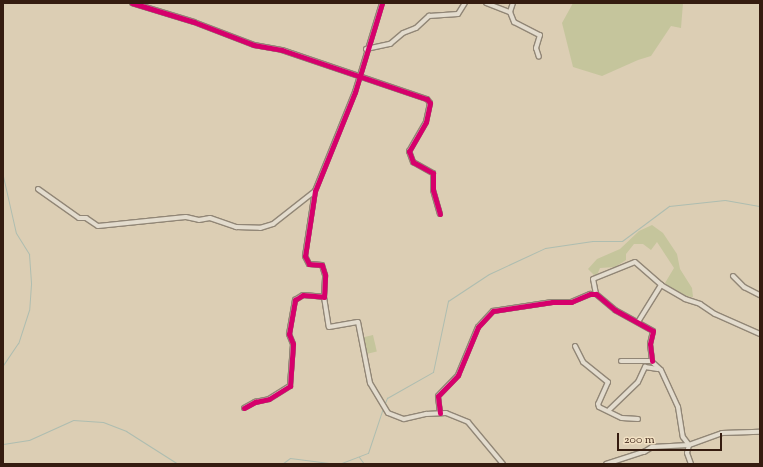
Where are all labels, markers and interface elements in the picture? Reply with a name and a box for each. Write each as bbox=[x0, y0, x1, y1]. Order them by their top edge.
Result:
scale bar bbox=[619, 425, 724, 451]
text: 200 m bbox=[624, 431, 655, 449]

